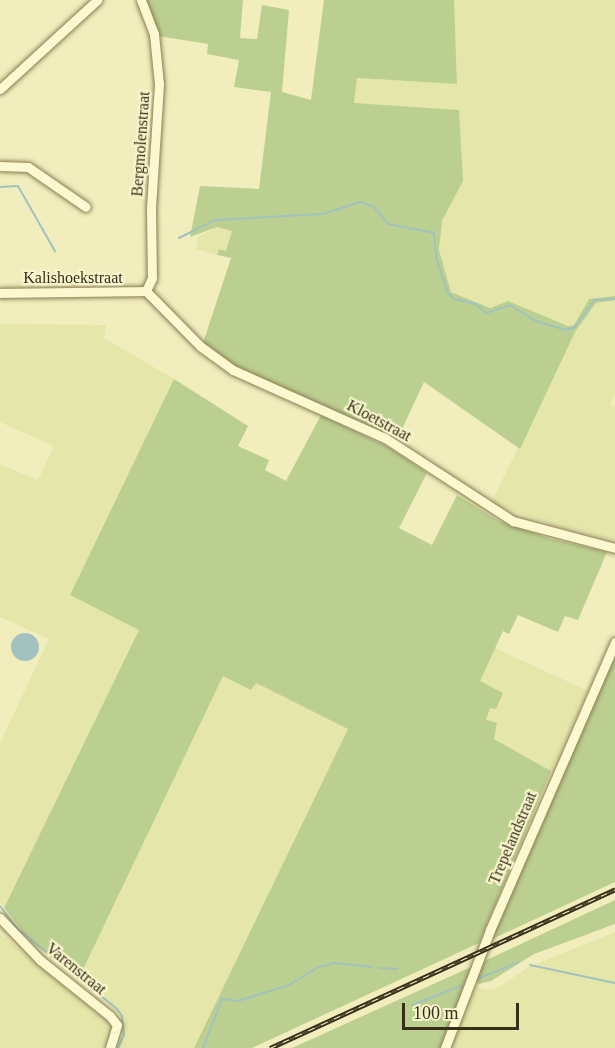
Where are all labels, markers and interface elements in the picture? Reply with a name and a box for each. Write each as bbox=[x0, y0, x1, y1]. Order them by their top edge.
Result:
street label: Bergmolenstraat bbox=[128, 91, 154, 197]
street label: Kalishoekstraat bbox=[23, 268, 123, 288]
street label: Kloetstraat bbox=[344, 396, 414, 446]
street label: Trepelandstraat bbox=[485, 789, 541, 887]
street label: Varenstraat bbox=[42, 939, 110, 999]
scale bar bbox=[405, 991, 522, 1029]
text: 100 m bbox=[413, 1003, 459, 1023]

